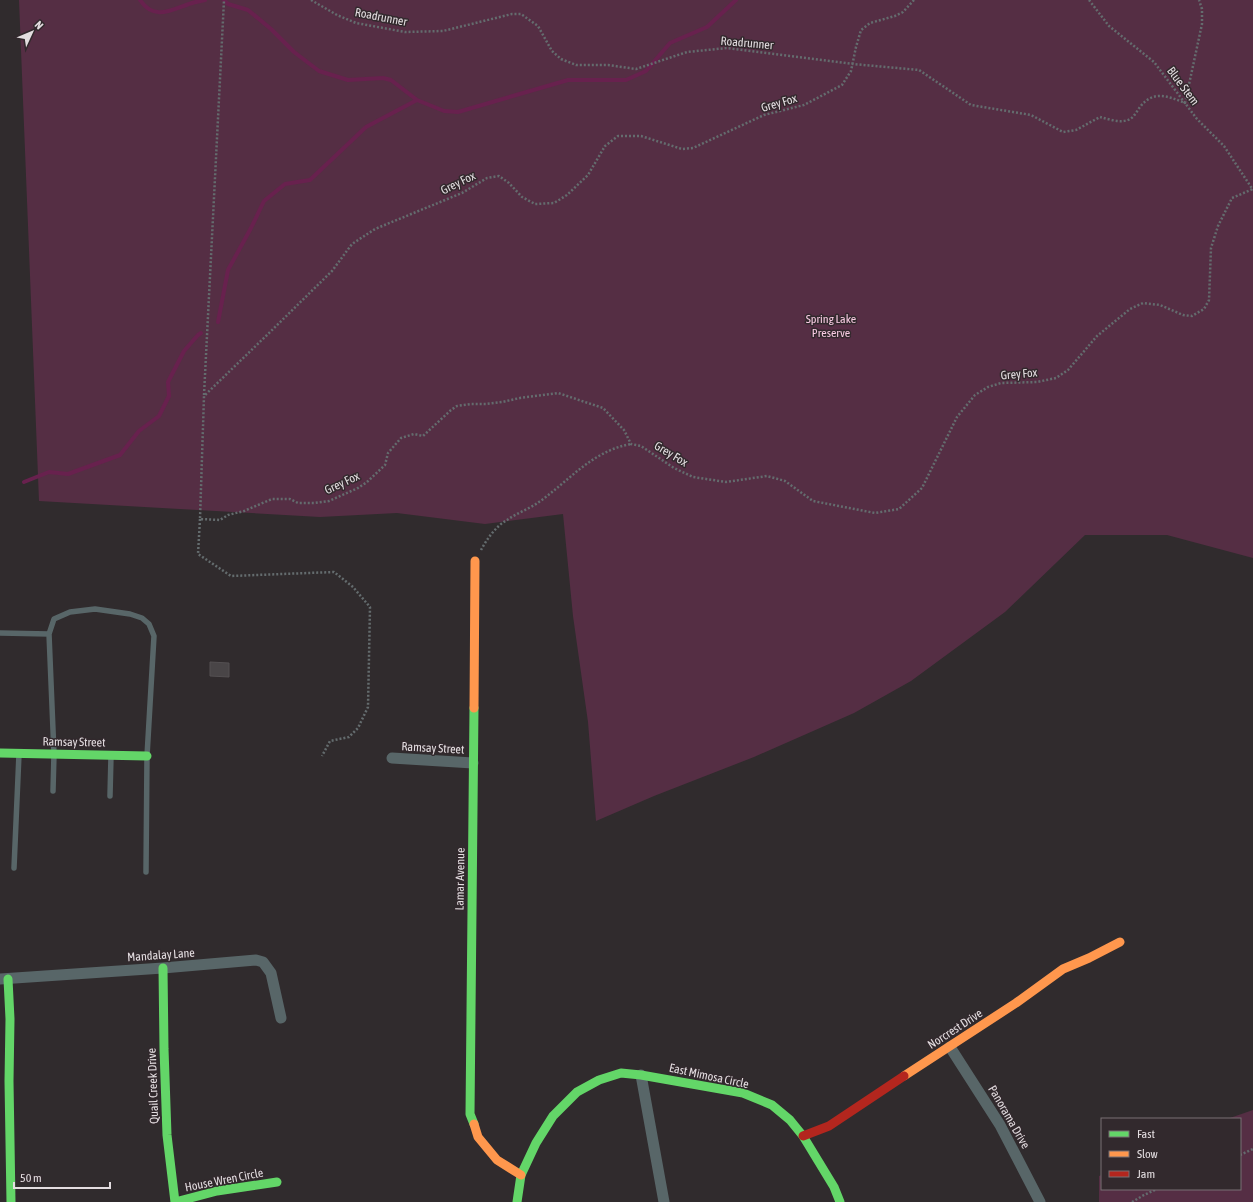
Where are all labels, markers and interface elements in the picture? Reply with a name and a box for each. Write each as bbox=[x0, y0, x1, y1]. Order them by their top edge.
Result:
street label: Roadrunner bbox=[354, 5, 409, 29]
north arrow bbox=[12, 12, 52, 52]
text: N bbox=[33, 19, 46, 32]
street label: Roadrunner bbox=[720, 34, 774, 52]
street label: Blue Stem bbox=[1164, 64, 1202, 108]
street label: Grey Fox bbox=[759, 91, 799, 115]
street label: Grey Fox bbox=[438, 169, 478, 197]
park label: Spring Lake Preserve bbox=[806, 312, 856, 340]
street label: Grey Fox bbox=[1000, 365, 1038, 383]
street label: Grey Fox bbox=[652, 439, 690, 470]
street label: Grey Fox bbox=[322, 469, 362, 497]
street label: Ramsay Street bbox=[42, 734, 106, 750]
street label: Ramsay Street bbox=[401, 739, 465, 757]
street label: Lamar Avenue bbox=[452, 847, 468, 911]
street label: Mandalay Lane bbox=[127, 946, 195, 964]
street label: Norcrest Drive bbox=[925, 1006, 985, 1052]
street label: Quail Creek Drive bbox=[145, 1048, 161, 1124]
street label: East Mimosa Circle bbox=[668, 1061, 750, 1091]
street label: Panorama Drive bbox=[985, 1083, 1033, 1151]
legend bbox=[1101, 1118, 1241, 1190]
text: Fast bbox=[1137, 1127, 1155, 1141]
text: Slow bbox=[1137, 1147, 1158, 1161]
scale bar bbox=[14, 1164, 110, 1190]
street label: House Wren Circle bbox=[184, 1166, 264, 1194]
text: Jam bbox=[1137, 1167, 1155, 1181]
text: 50 m bbox=[20, 1171, 42, 1185]

